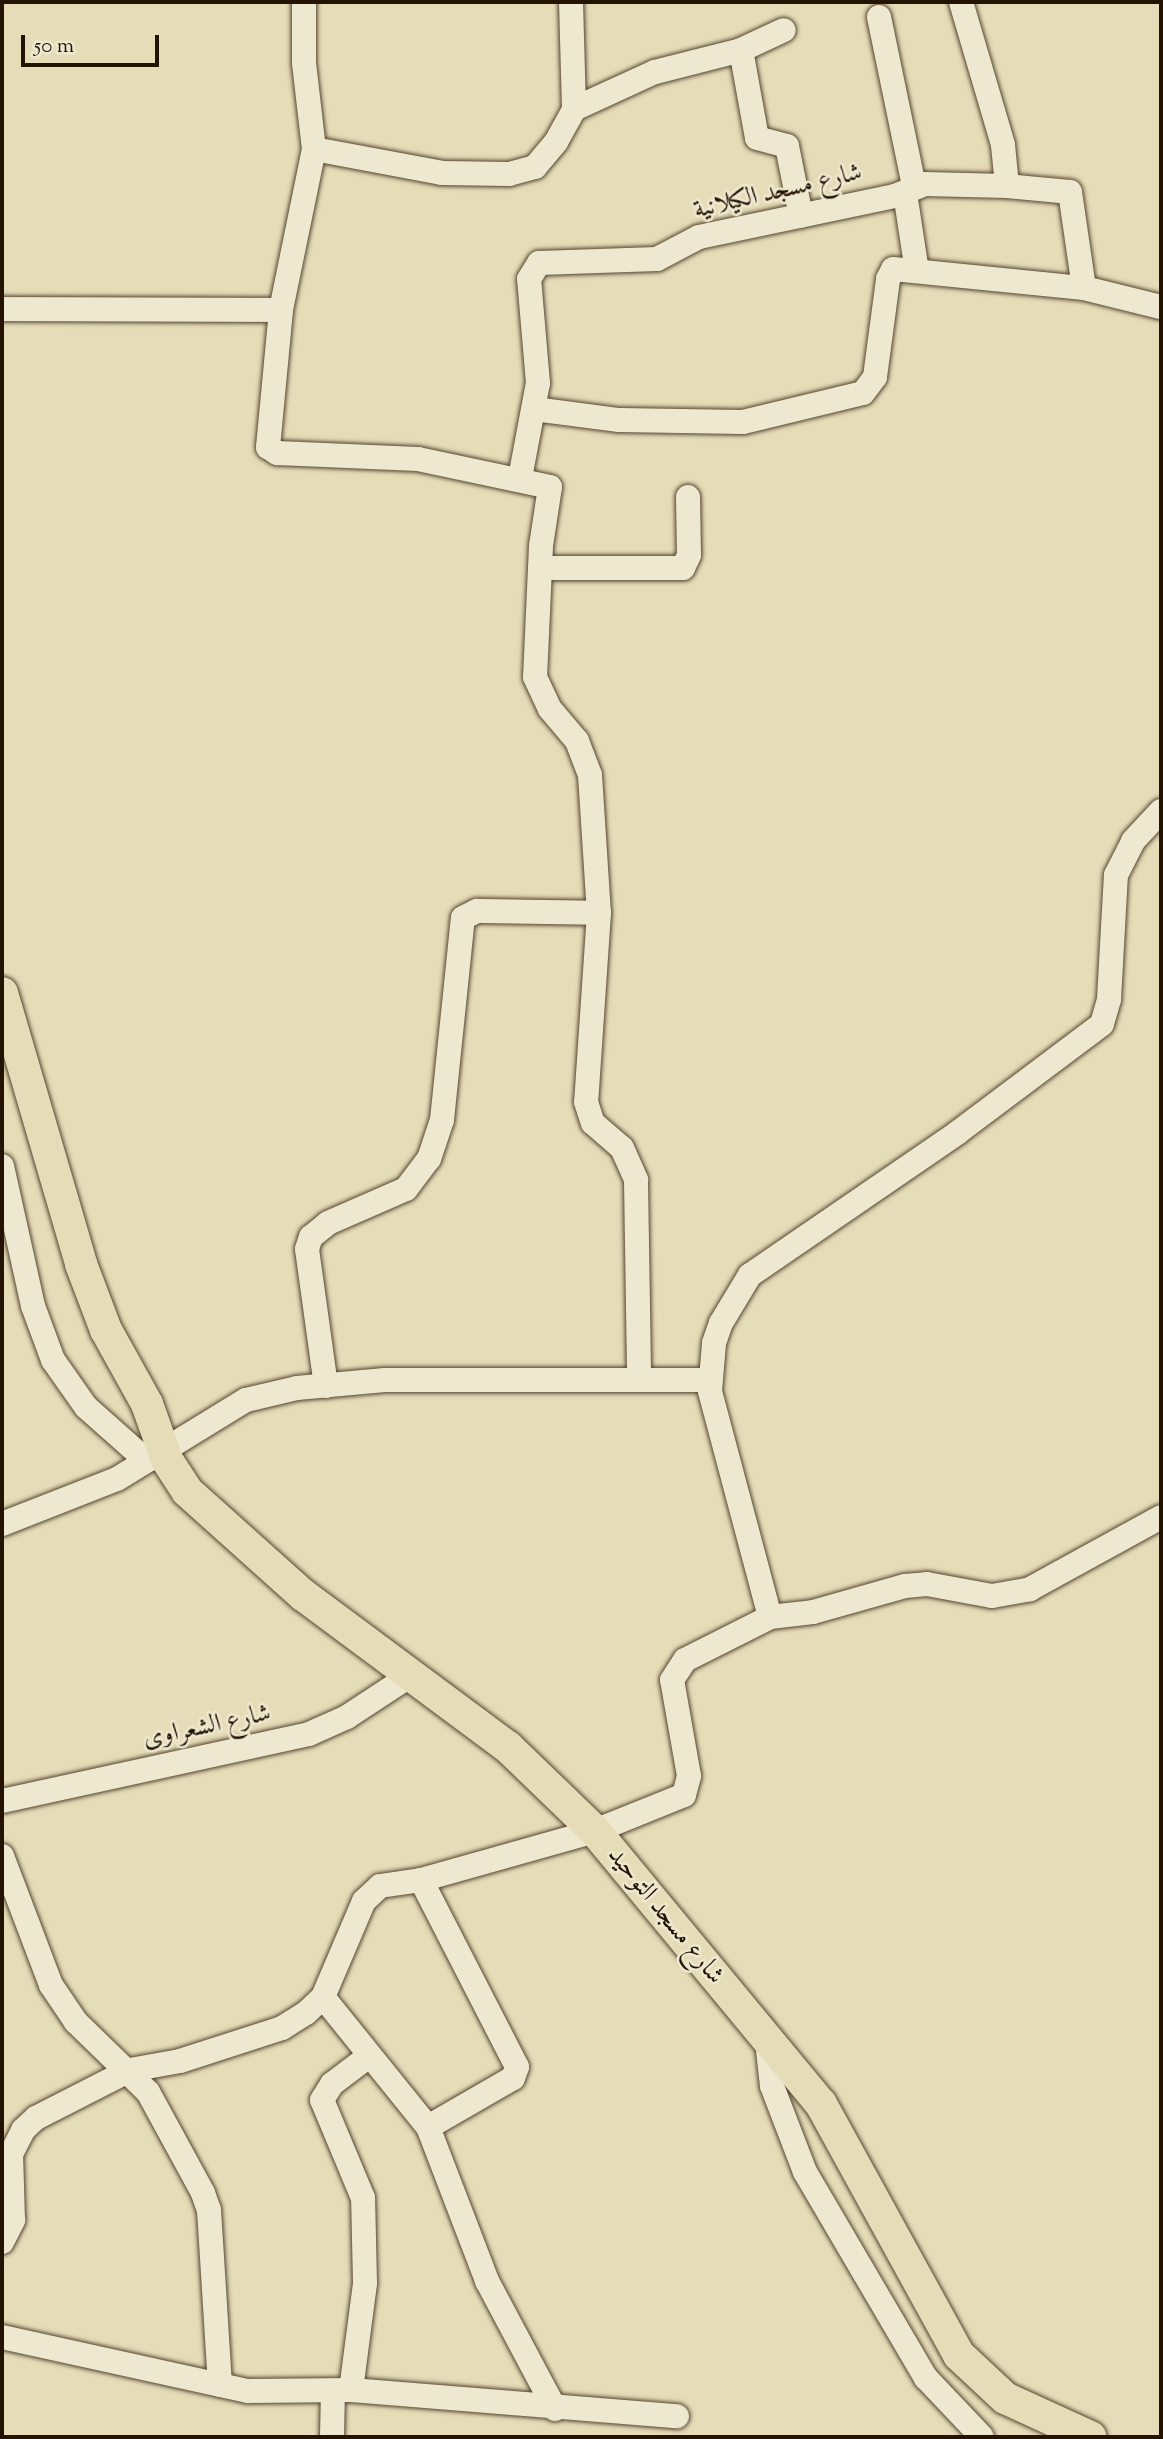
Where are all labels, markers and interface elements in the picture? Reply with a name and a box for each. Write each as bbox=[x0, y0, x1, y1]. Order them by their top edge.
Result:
scale bar bbox=[24, 21, 163, 65]
text: 50 m bbox=[34, 32, 74, 62]
street label: شارع مسجد الكيلانية bbox=[691, 157, 865, 227]
street label: شارع الشعراوى bbox=[140, 1698, 274, 1756]
street label: شارع مسجد التوحيد bbox=[600, 1841, 730, 1991]

